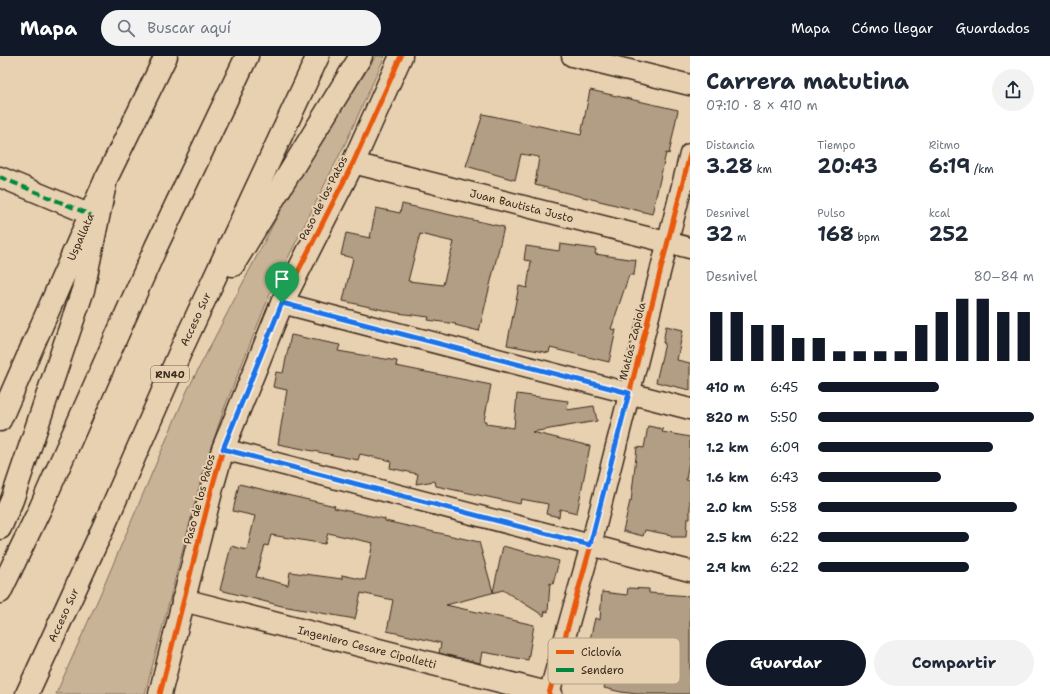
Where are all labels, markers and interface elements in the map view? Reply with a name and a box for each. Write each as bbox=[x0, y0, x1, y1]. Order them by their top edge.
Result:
search box bbox=[101, 10, 381, 46]
text: Mapa bbox=[20, 16, 77, 41]
icon: search bbox=[115, 17, 137, 39]
text: Buscar aquí bbox=[147, 18, 231, 38]
text: Mapa bbox=[791, 19, 830, 37]
text: Cómo llegar bbox=[852, 19, 933, 37]
text: Guardados bbox=[955, 19, 1030, 37]
text: Carrera matutina bbox=[706, 67, 909, 96]
button: share bbox=[992, 69, 1034, 111]
text: 07:10 · 8 × 410 m bbox=[706, 97, 818, 114]
text: Distancia bbox=[706, 138, 755, 153]
text: Tiempo bbox=[817, 138, 855, 153]
text: Ritmo bbox=[929, 138, 960, 153]
street label: Paso de los Patos bbox=[296, 153, 351, 243]
text: 3.28 bbox=[706, 153, 753, 179]
text: 20:43 bbox=[817, 153, 878, 179]
text: 6:19 bbox=[929, 153, 970, 179]
text: km bbox=[753, 162, 772, 177]
text: /km bbox=[970, 162, 994, 177]
street label: Juan Bautista Justo bbox=[468, 186, 575, 226]
text: Desnivel bbox=[706, 206, 749, 221]
text: Pulso bbox=[817, 206, 845, 221]
text: kcal bbox=[929, 206, 950, 221]
street label: Uspallata bbox=[64, 211, 98, 263]
text: 32 bbox=[706, 221, 733, 247]
text: 168 bbox=[817, 221, 854, 247]
text: 252 bbox=[929, 221, 968, 247]
text: m bbox=[733, 230, 747, 245]
text: bpm bbox=[854, 230, 880, 245]
pin bbox=[265, 262, 299, 303]
icon: arrive bbox=[271, 268, 293, 290]
text: Desnivel bbox=[706, 268, 757, 285]
text: 80–84 m bbox=[974, 268, 1034, 285]
street label: Acceso Sur bbox=[177, 290, 215, 349]
street label: Matías Zapiola bbox=[616, 300, 649, 382]
road number: RN40 bbox=[151, 366, 189, 382]
text: 410 m bbox=[706, 379, 745, 396]
text: 6:45 bbox=[770, 379, 798, 396]
text: 820 m bbox=[706, 409, 749, 426]
text: 5:50 bbox=[770, 409, 798, 426]
text: 1.2 km bbox=[706, 439, 749, 456]
text: 6:09 bbox=[770, 439, 800, 456]
street label: Paso de los Patos bbox=[180, 452, 219, 546]
text: 1.6 km bbox=[706, 469, 749, 486]
text: 6:43 bbox=[770, 469, 799, 486]
text: 2.0 km bbox=[706, 499, 752, 516]
text: 5:58 bbox=[770, 499, 798, 516]
text: 2.5 km bbox=[706, 529, 752, 546]
text: 6:22 bbox=[770, 529, 799, 546]
text: 2.9 km bbox=[706, 559, 751, 576]
text: 6:22 bbox=[770, 559, 799, 576]
street label: Acceso Sur bbox=[45, 586, 83, 645]
street label: Ingeniero Cesare Cipolletti bbox=[296, 623, 438, 672]
legend bbox=[548, 638, 680, 684]
button: Guardar bbox=[706, 640, 866, 686]
button: Compartir bbox=[874, 640, 1034, 686]
text: Ciclovía bbox=[581, 645, 621, 660]
text: Sendero bbox=[581, 663, 624, 678]

